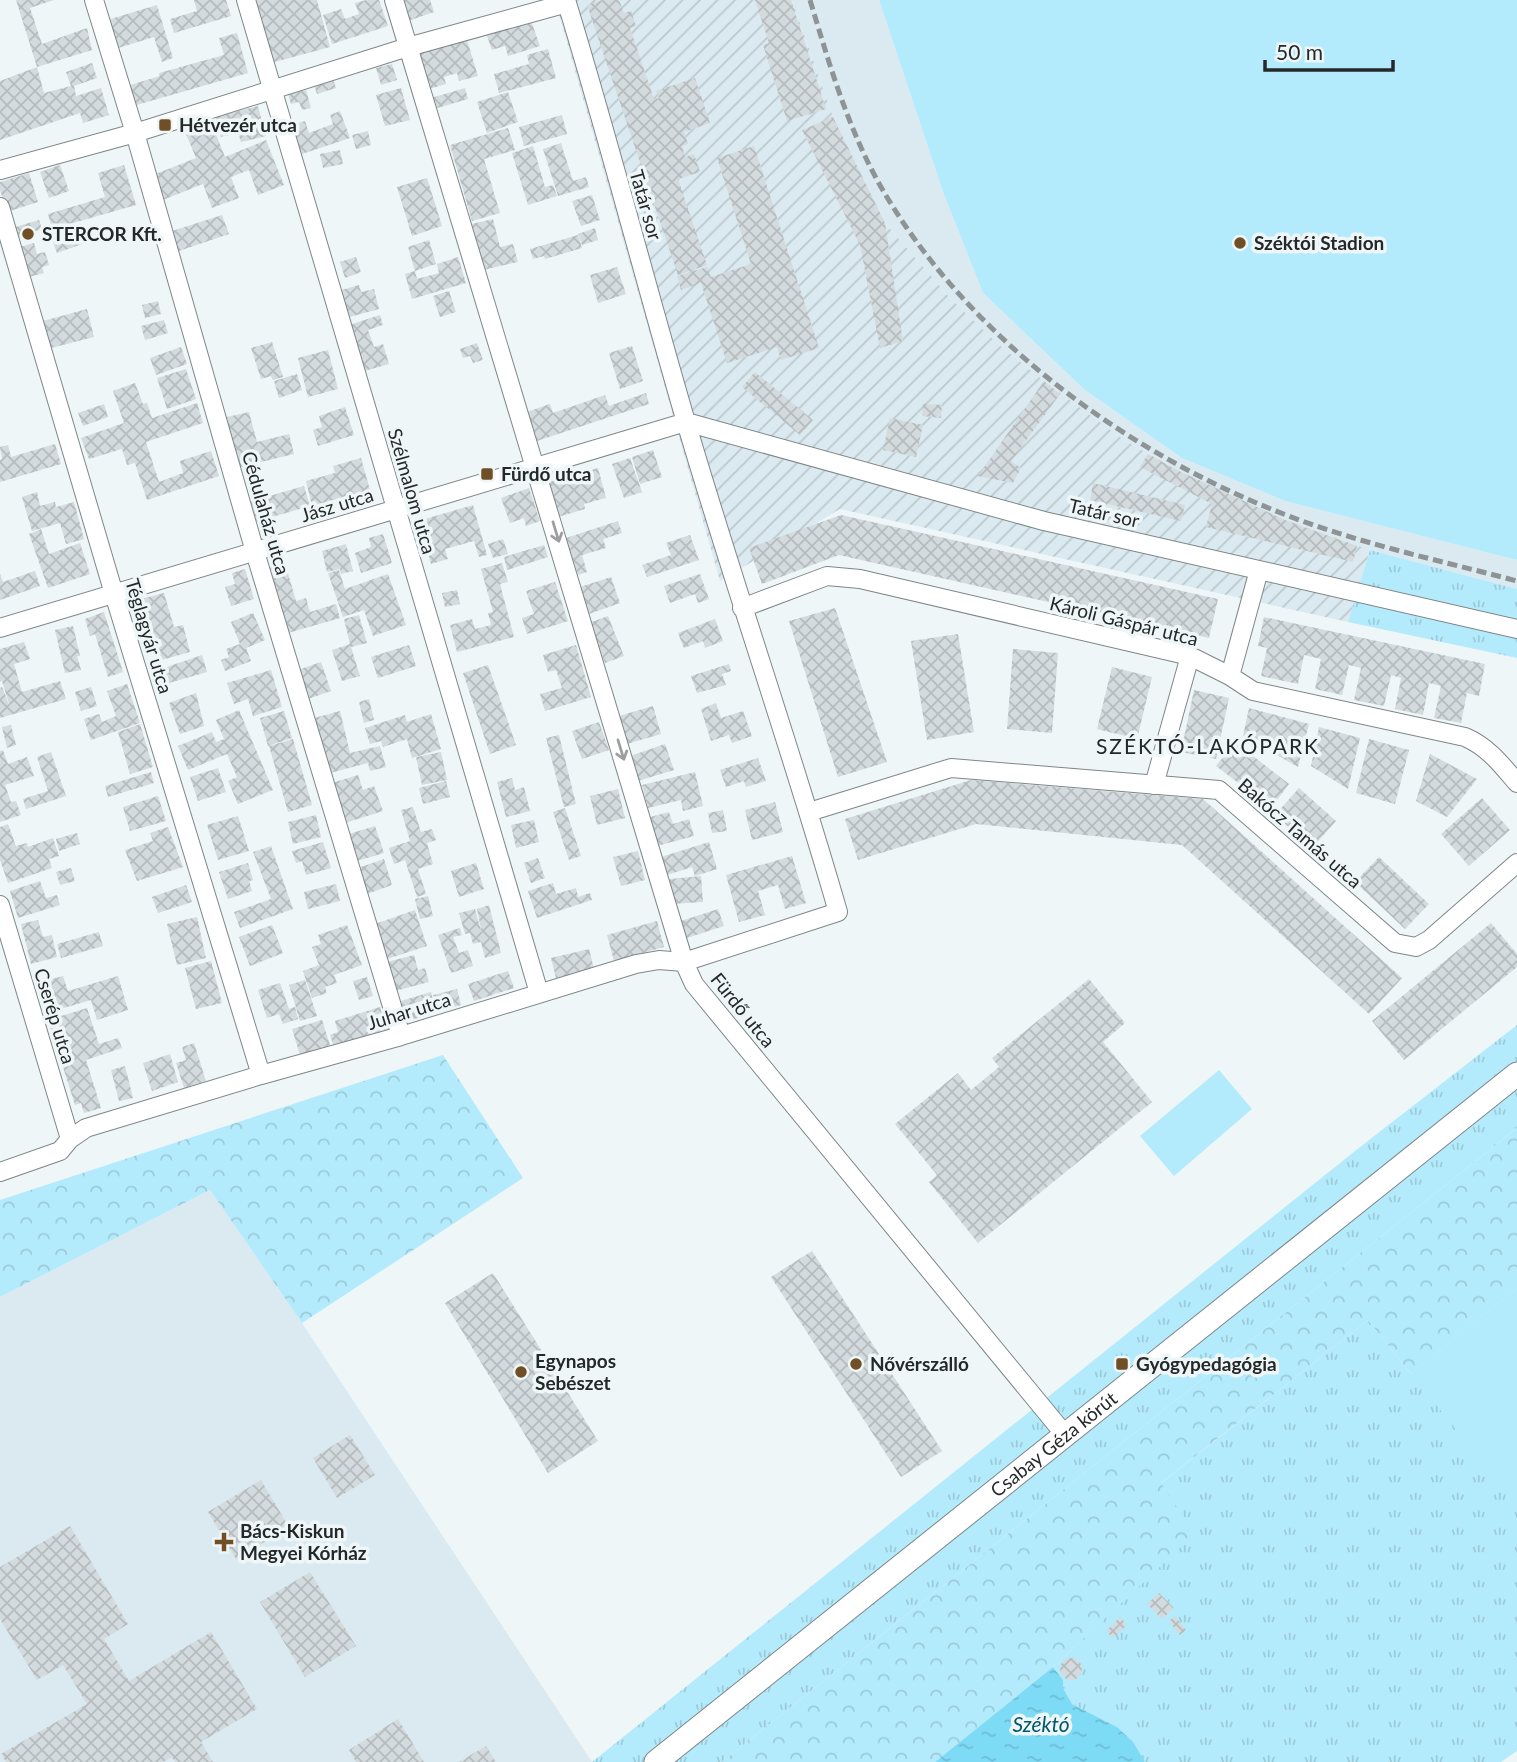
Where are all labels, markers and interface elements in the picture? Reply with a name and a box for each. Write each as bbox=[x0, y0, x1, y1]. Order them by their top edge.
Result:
scale bar bbox=[1265, 28, 1393, 72]
text: 50 m bbox=[1276, 39, 1323, 64]
place label: Hétvezér utca bbox=[179, 113, 297, 136]
marker: Hétvezér utca bbox=[157, 117, 173, 133]
street label: Tatár sor bbox=[626, 167, 667, 243]
place label: STERCOR Kft. bbox=[42, 222, 162, 245]
marker: STERCOR Kft. bbox=[20, 226, 36, 242]
place label: Széktói Stadion bbox=[1254, 231, 1384, 254]
marker: Széktói Stadion bbox=[1232, 235, 1248, 251]
street label: Szélmalom utca bbox=[384, 425, 441, 556]
street label: Cédulaház utca bbox=[238, 449, 295, 577]
place label: Fürdő utca bbox=[501, 462, 591, 485]
marker: Fürdő utca bbox=[479, 466, 495, 482]
street label: Jász utca bbox=[298, 483, 376, 526]
street label: Tatár sor bbox=[1066, 493, 1142, 532]
one-way arrow bbox=[550, 521, 563, 543]
street label: Téglagyár utca bbox=[121, 576, 178, 696]
street label: Károli Gáspár utca bbox=[1048, 591, 1201, 650]
district label: SZÉKTÓ-LAKÓPARK bbox=[1096, 733, 1320, 758]
one-way arrow bbox=[616, 739, 628, 761]
street label: Bakócz Tamás utca bbox=[1234, 773, 1367, 892]
street label: Cserép utca bbox=[30, 965, 81, 1067]
street label: Fürdő utca bbox=[706, 968, 780, 1052]
street label: Juhar utca bbox=[365, 987, 453, 1034]
place label: Egynapos Sebészet bbox=[535, 1349, 616, 1394]
place label: Nővérszálló bbox=[870, 1352, 969, 1375]
place label: Gyógypedagógia bbox=[1136, 1352, 1277, 1375]
marker: Nővérszálló bbox=[848, 1356, 864, 1372]
marker: Gyógypedagógia bbox=[1114, 1356, 1130, 1372]
marker: Egynapos Sebészet bbox=[513, 1364, 529, 1380]
street label: Csabay Géza körút bbox=[985, 1386, 1121, 1501]
place label: Bács-Kiskun Megyei Kórház bbox=[240, 1519, 367, 1564]
marker: Bács-Kiskun Megyei Kórház bbox=[214, 1532, 234, 1552]
water label: Széktó bbox=[1012, 1711, 1070, 1736]

